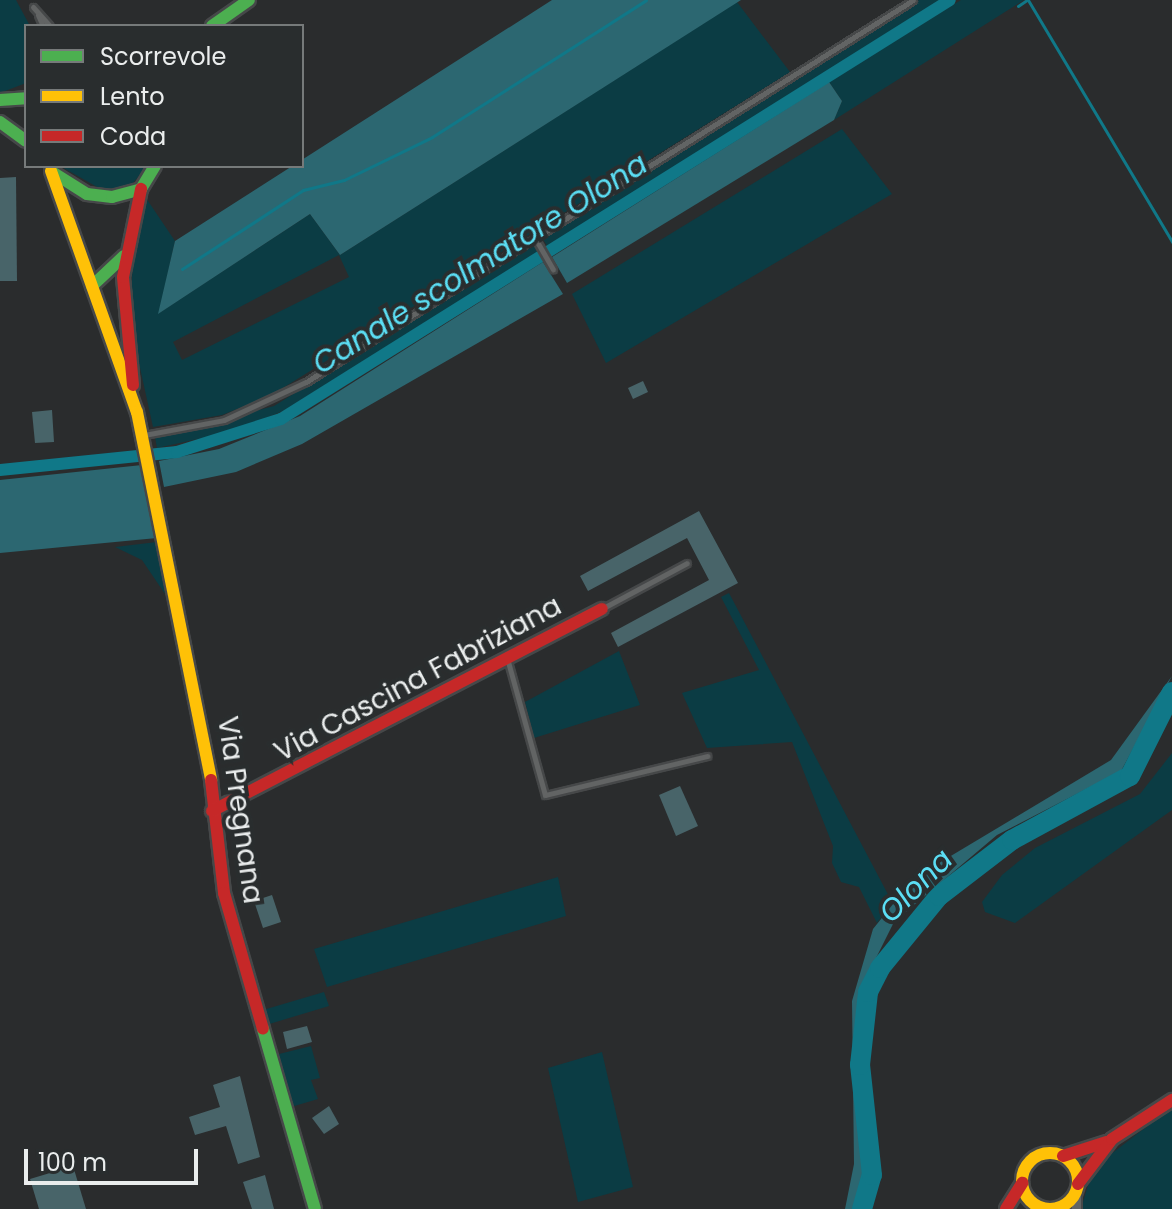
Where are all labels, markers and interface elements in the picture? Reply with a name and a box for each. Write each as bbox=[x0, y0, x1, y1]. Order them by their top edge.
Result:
legend bbox=[24, 24, 304, 168]
text: Scorrevole bbox=[100, 40, 226, 73]
text: Lento bbox=[100, 80, 165, 113]
text: Coda bbox=[100, 120, 166, 153]
water label: Canale scolmatore Olona bbox=[306, 146, 654, 382]
street label: Via Cascina Fabriziana bbox=[269, 589, 567, 769]
street label: Via Pregnana bbox=[210, 714, 270, 906]
water label: Olona bbox=[872, 842, 960, 930]
scale bar bbox=[28, 1133, 202, 1183]
text: 100 m bbox=[38, 1146, 107, 1179]

